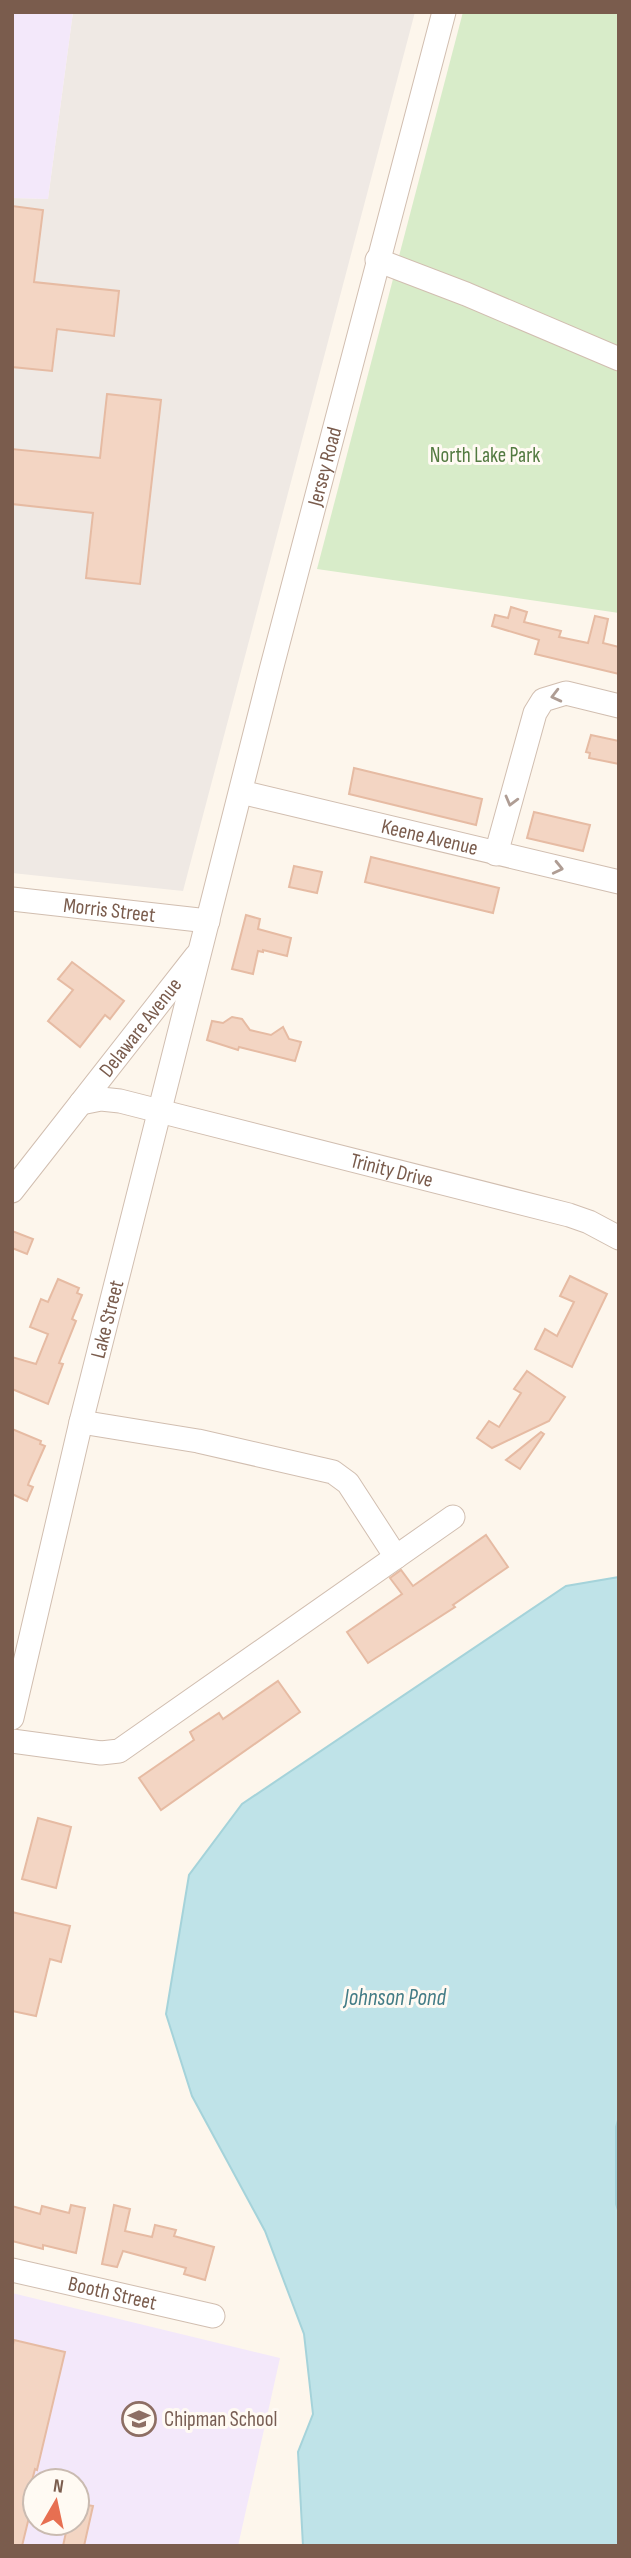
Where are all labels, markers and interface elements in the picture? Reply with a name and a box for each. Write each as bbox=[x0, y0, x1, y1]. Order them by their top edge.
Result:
street label: Jersey Road bbox=[302, 424, 347, 510]
park label: North Lake Park bbox=[430, 443, 540, 468]
one-way arrow bbox=[550, 688, 562, 703]
one-way arrow bbox=[505, 795, 519, 807]
street label: Keene Avenue bbox=[379, 813, 480, 860]
one-way arrow bbox=[552, 860, 564, 874]
street label: Morris Street bbox=[62, 892, 157, 928]
street label: Delaware Avenue bbox=[94, 973, 187, 1082]
street label: Trinity Drive bbox=[348, 1148, 436, 1193]
street label: Lake Street bbox=[85, 1277, 129, 1361]
water label: Johnson Pond bbox=[342, 1984, 446, 2012]
street label: Booth Street bbox=[66, 2271, 159, 2315]
school or university icon: Chipman School bbox=[120, 2400, 158, 2438]
place label: Chipman School bbox=[164, 2407, 277, 2432]
north arrow bbox=[21, 2467, 91, 2537]
text: N bbox=[52, 2475, 65, 2499]

